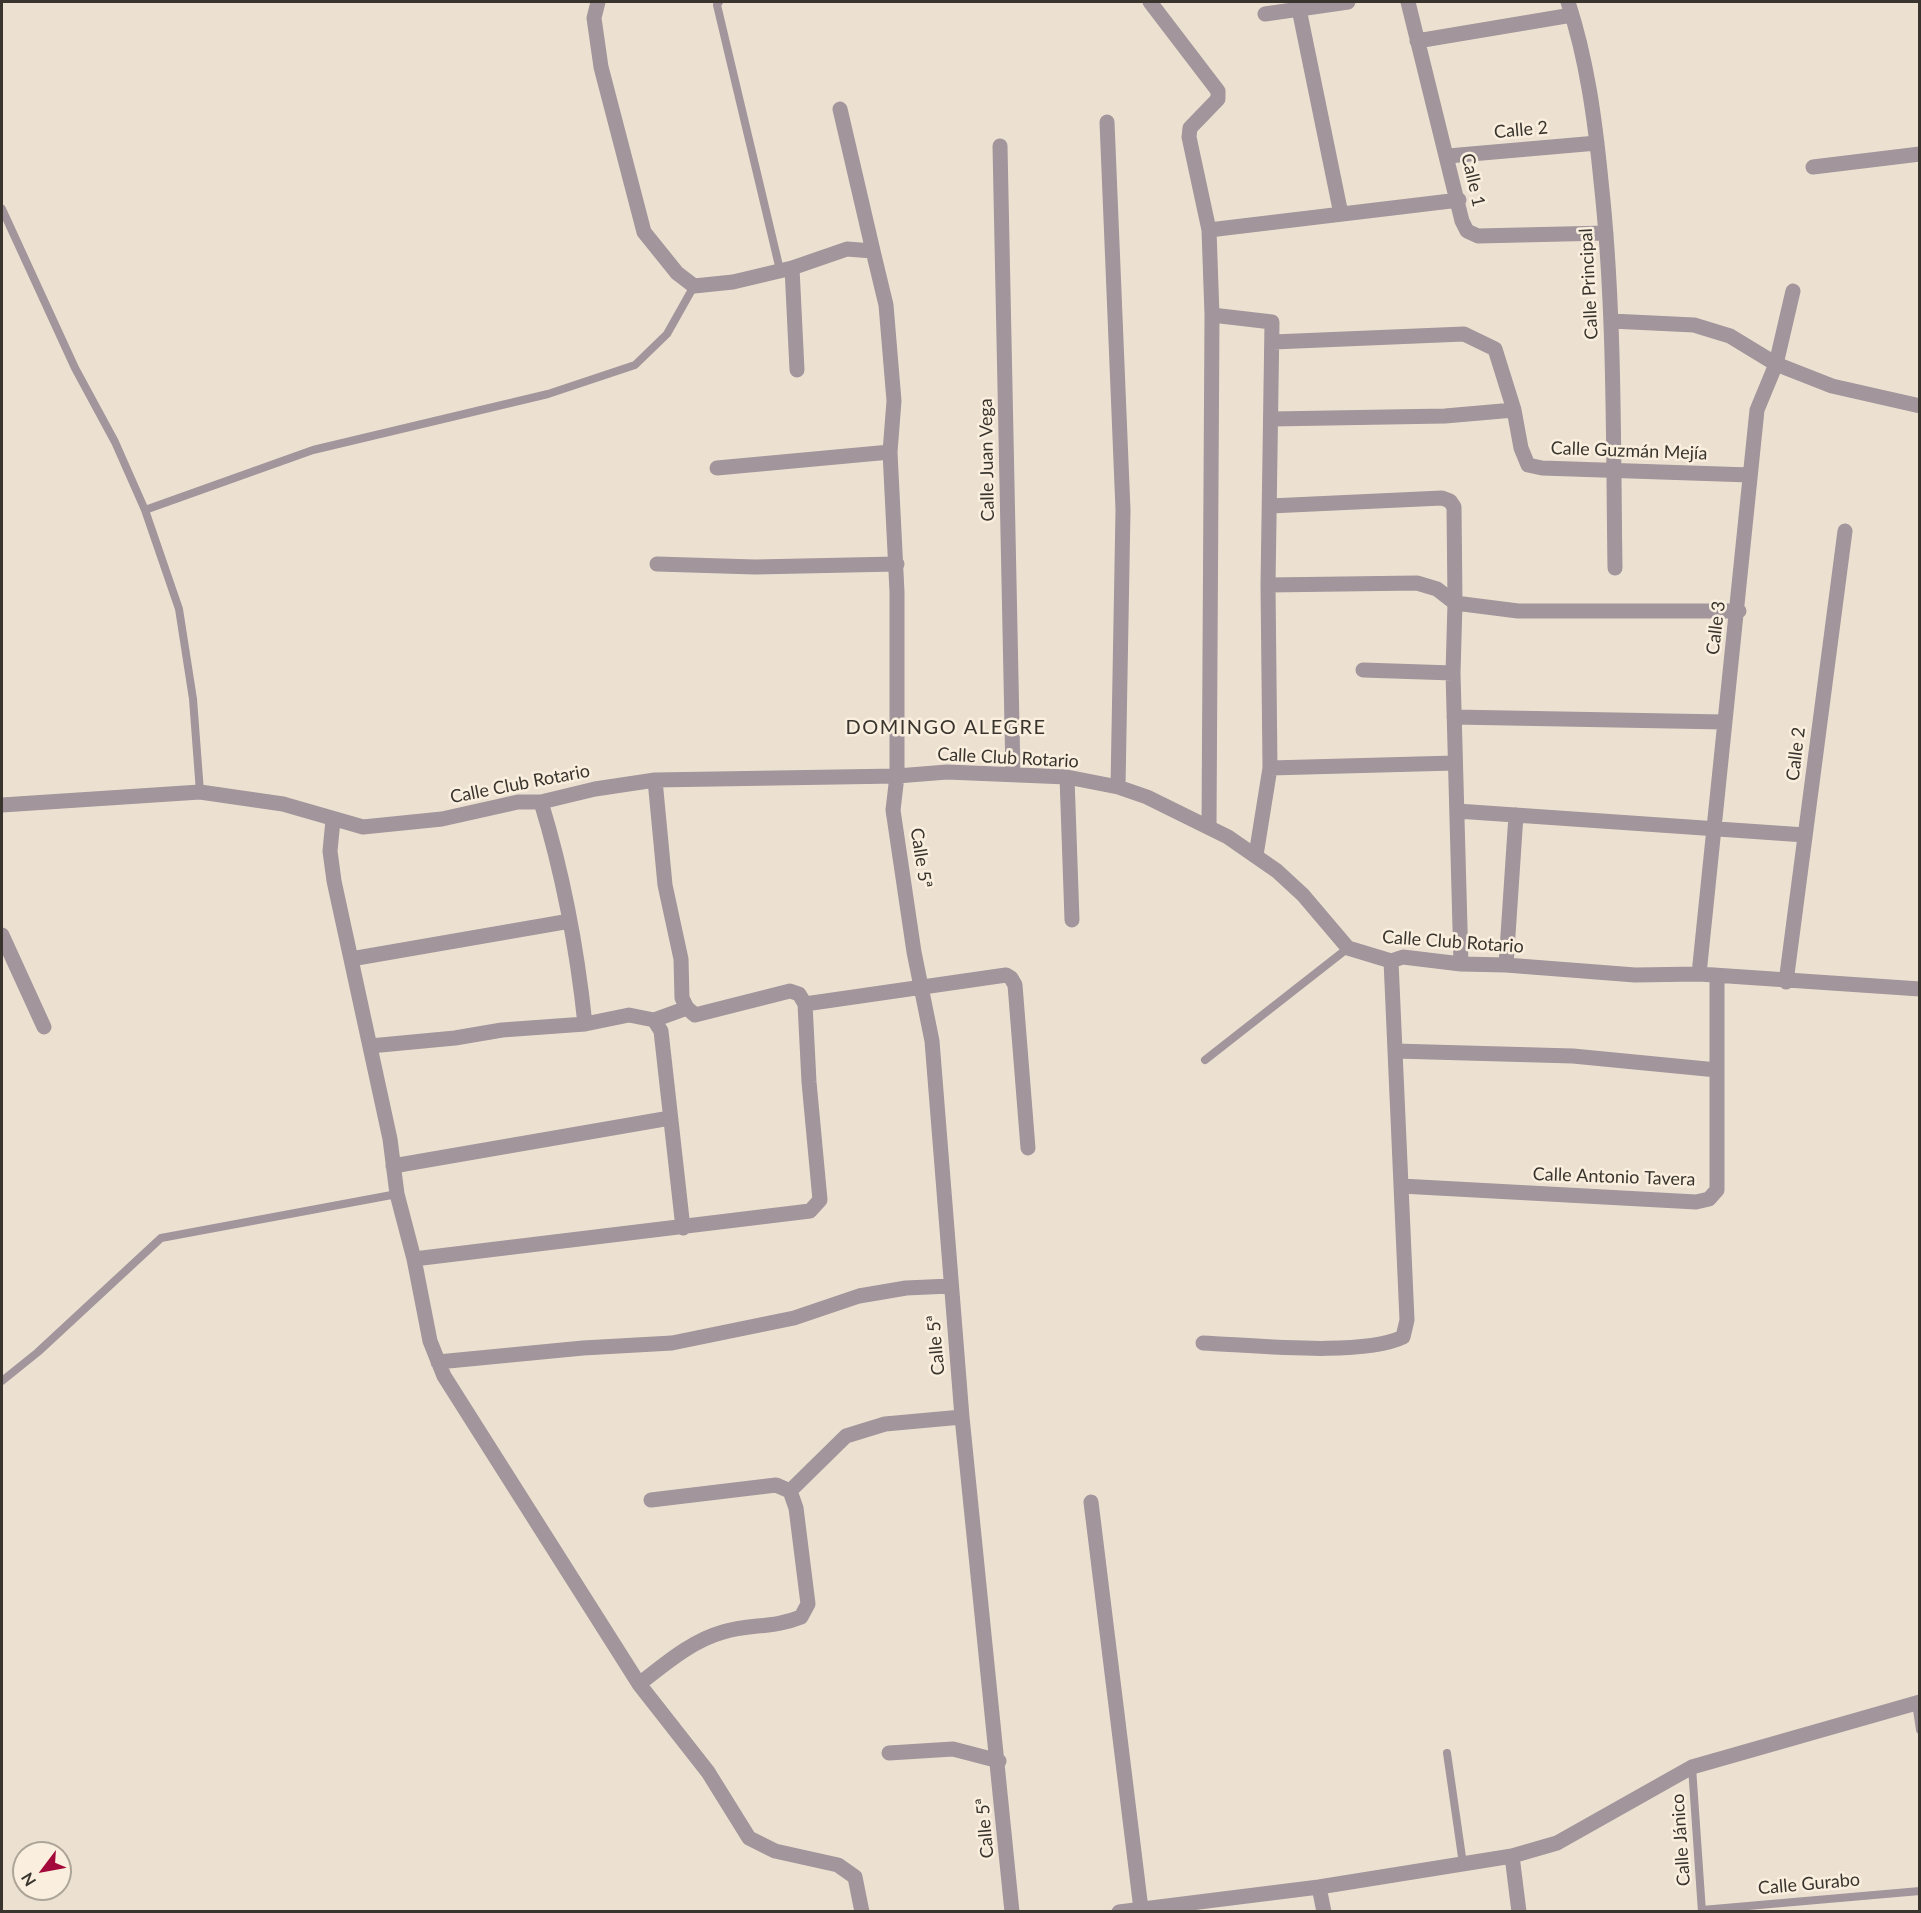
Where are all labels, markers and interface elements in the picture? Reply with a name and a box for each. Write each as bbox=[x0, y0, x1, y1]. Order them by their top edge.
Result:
street label: Calle 2 bbox=[1493, 117, 1549, 143]
street label: Calle 1 bbox=[1456, 151, 1490, 209]
street label: Calle Principal bbox=[1575, 228, 1603, 340]
street label: Calle Juan Vega bbox=[975, 398, 999, 522]
street label: Calle Guzmán Mejía bbox=[1550, 437, 1708, 465]
street label: Calle 3 bbox=[1702, 600, 1730, 656]
district label: DOMINGO ALEGRE bbox=[845, 716, 1047, 740]
street label: Calle 2 bbox=[1782, 726, 1810, 782]
street label: Calle Club Rotario bbox=[937, 744, 1079, 772]
street label: Calle Club Rotario bbox=[448, 760, 592, 808]
street label: Calle 5ª bbox=[906, 826, 936, 890]
street label: Calle Club Rotario bbox=[1382, 926, 1524, 958]
street label: Calle Antonio Tavera bbox=[1532, 1163, 1696, 1191]
street label: Calle 5ª bbox=[923, 1314, 949, 1376]
street label: Calle Jánico bbox=[1667, 1793, 1695, 1887]
street label: Calle 5ª bbox=[972, 1797, 998, 1859]
north arrow bbox=[12, 1841, 72, 1901]
text: N bbox=[17, 1869, 39, 1890]
street label: Calle Gurabo bbox=[1757, 1869, 1861, 1899]

